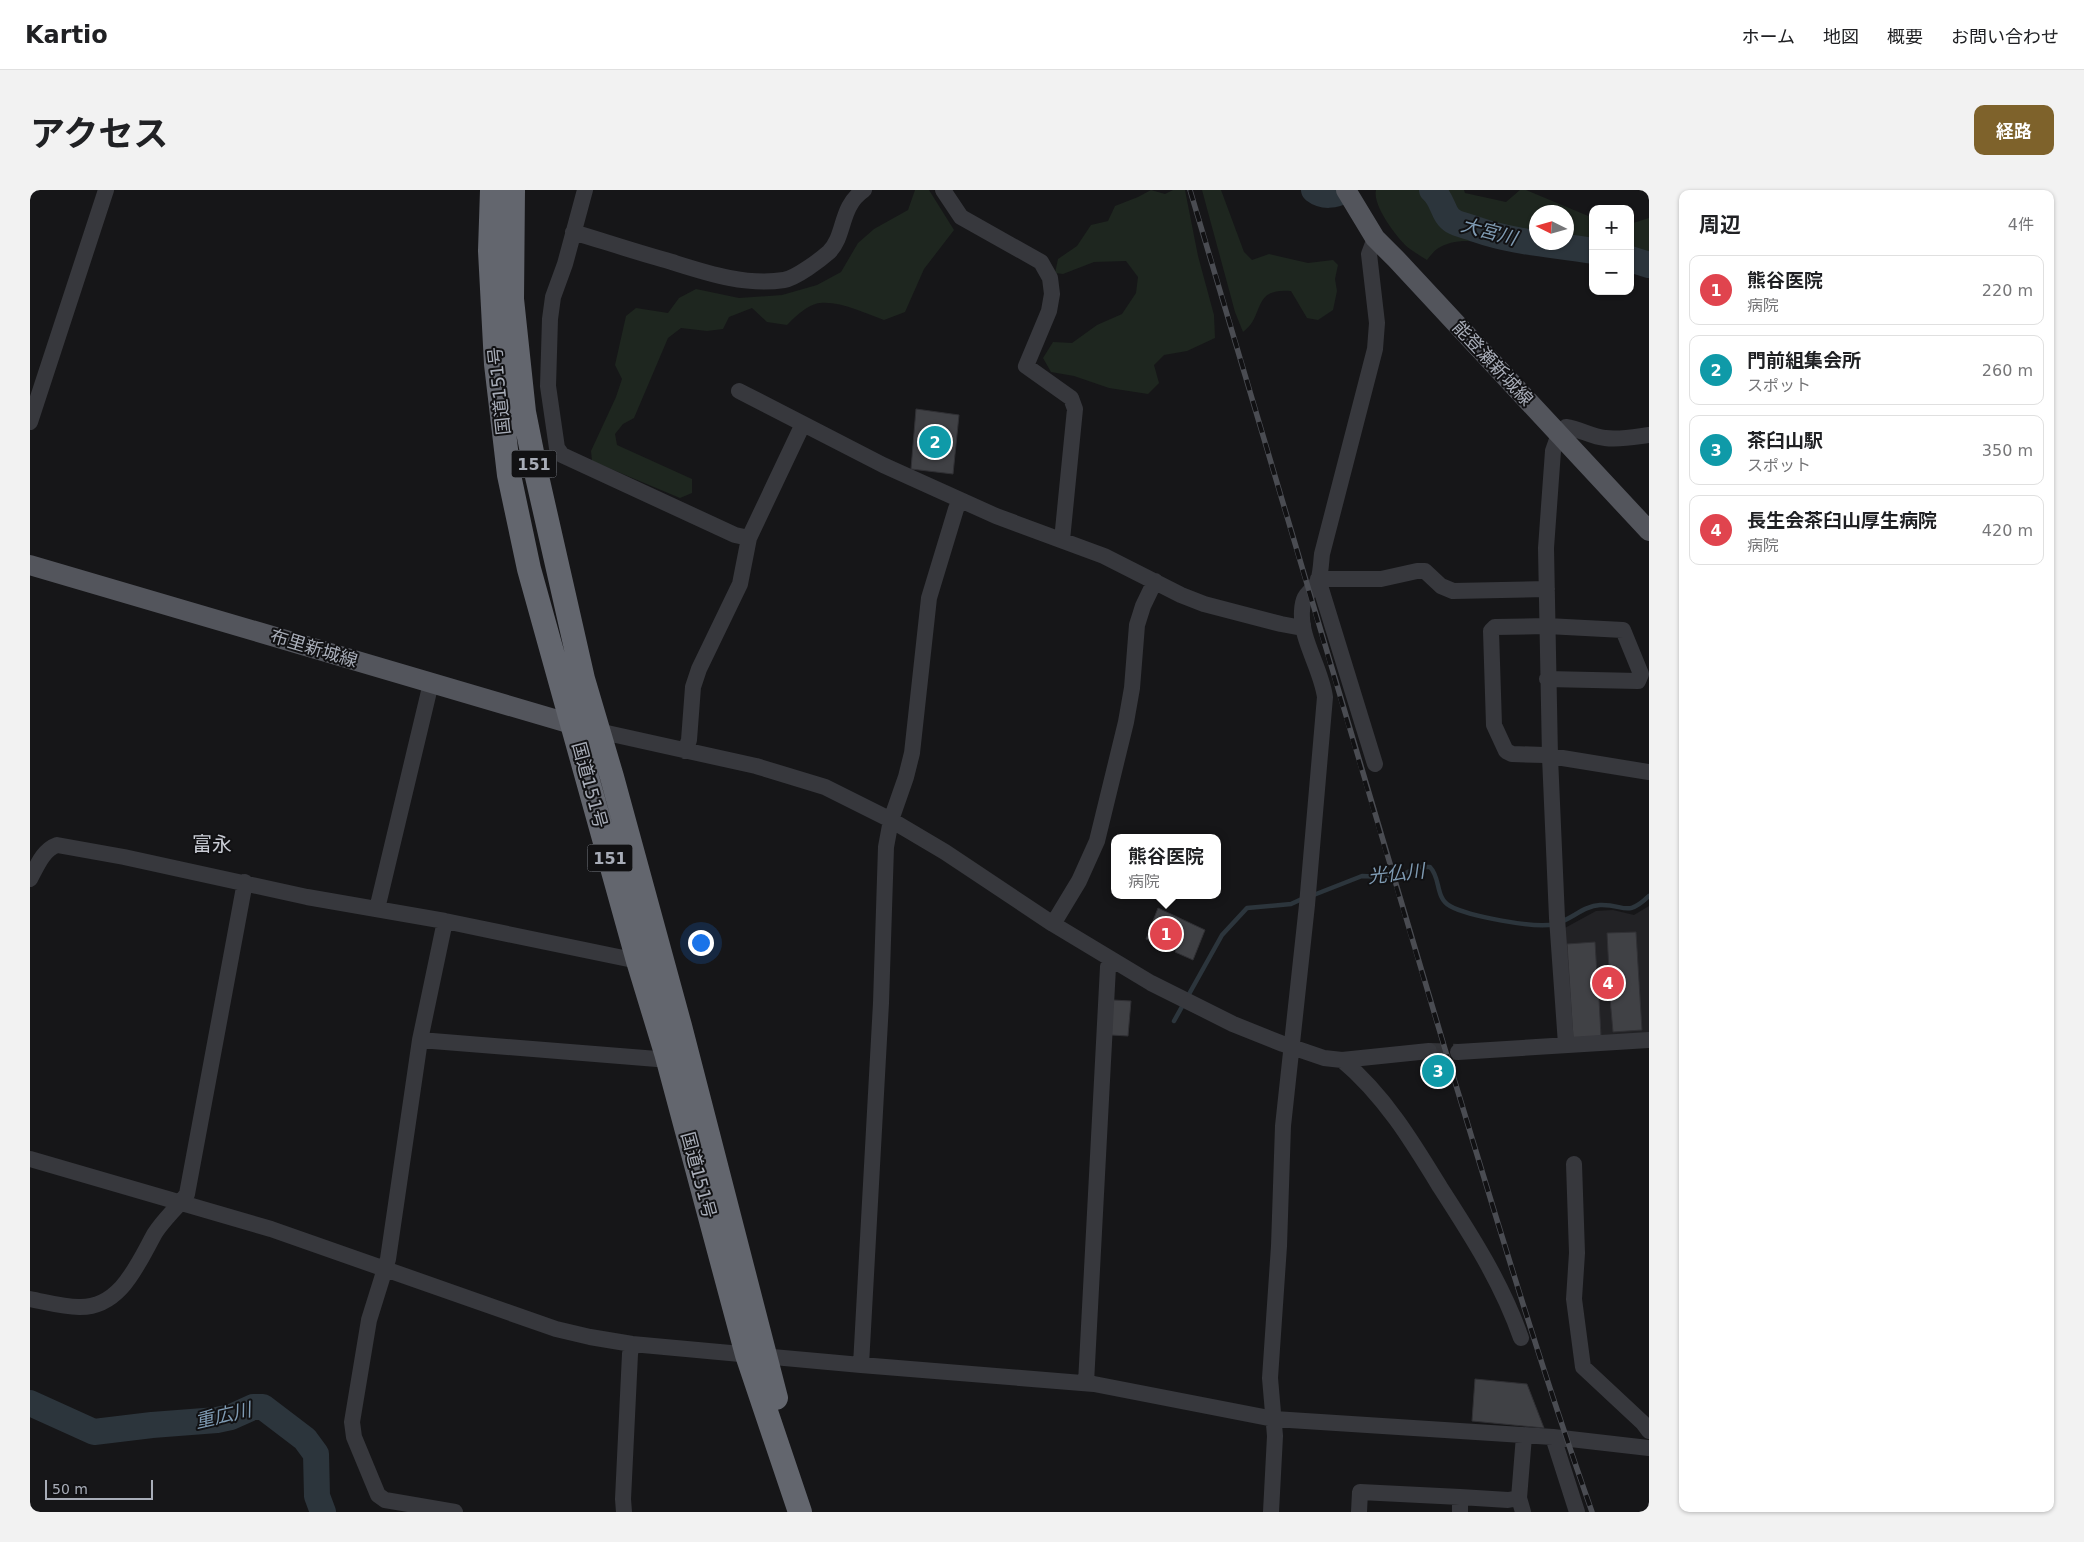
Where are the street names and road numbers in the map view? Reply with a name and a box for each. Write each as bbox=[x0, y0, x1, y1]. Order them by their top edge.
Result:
street label: 能登瀬新城線 bbox=[1448, 316, 1538, 410]
street label: 国道151号 bbox=[484, 346, 514, 436]
road number: 151 bbox=[512, 450, 556, 478]
street label: 布里新城線 bbox=[268, 625, 360, 671]
street label: 国道151号 bbox=[568, 740, 612, 830]
road number: 151 bbox=[588, 844, 632, 871]
street label: 国道151号 bbox=[677, 1130, 721, 1220]

